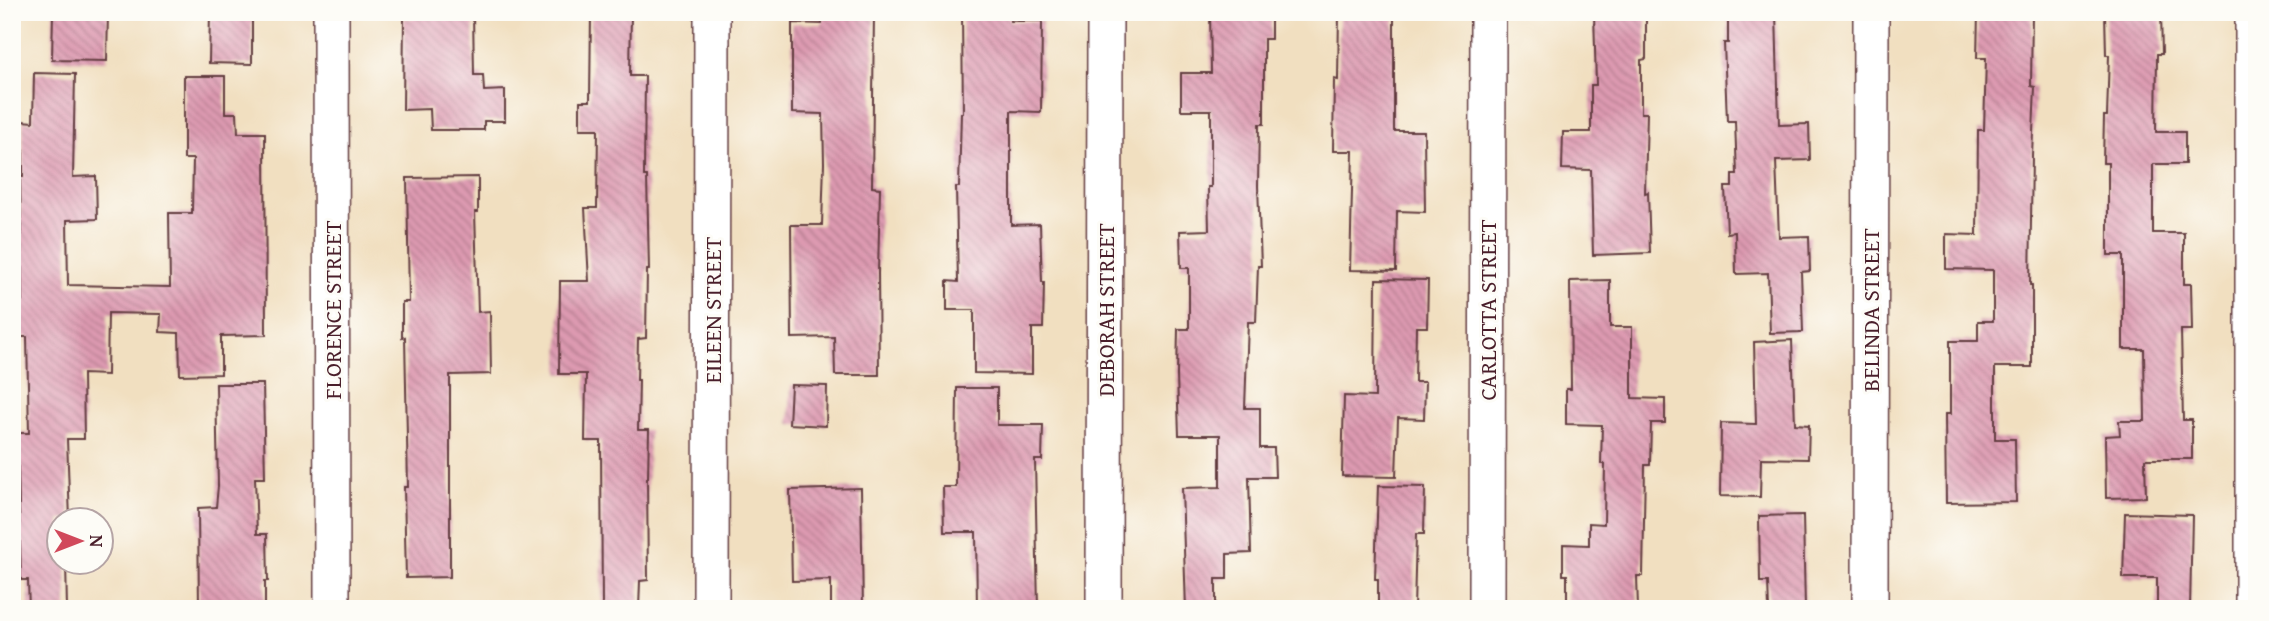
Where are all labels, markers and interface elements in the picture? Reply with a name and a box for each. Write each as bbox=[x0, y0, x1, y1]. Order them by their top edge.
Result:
street label: CARLOTTA STREET bbox=[1471, 219, 1504, 401]
street label: FLORENCE STREET bbox=[316, 220, 349, 400]
street label: DEBORAH STREET bbox=[1089, 223, 1122, 397]
street label: BELINDA STREET bbox=[1854, 228, 1887, 392]
street label: EILEEN STREET bbox=[696, 236, 729, 383]
north arrow bbox=[46, 505, 116, 576]
text: N bbox=[83, 535, 111, 548]

